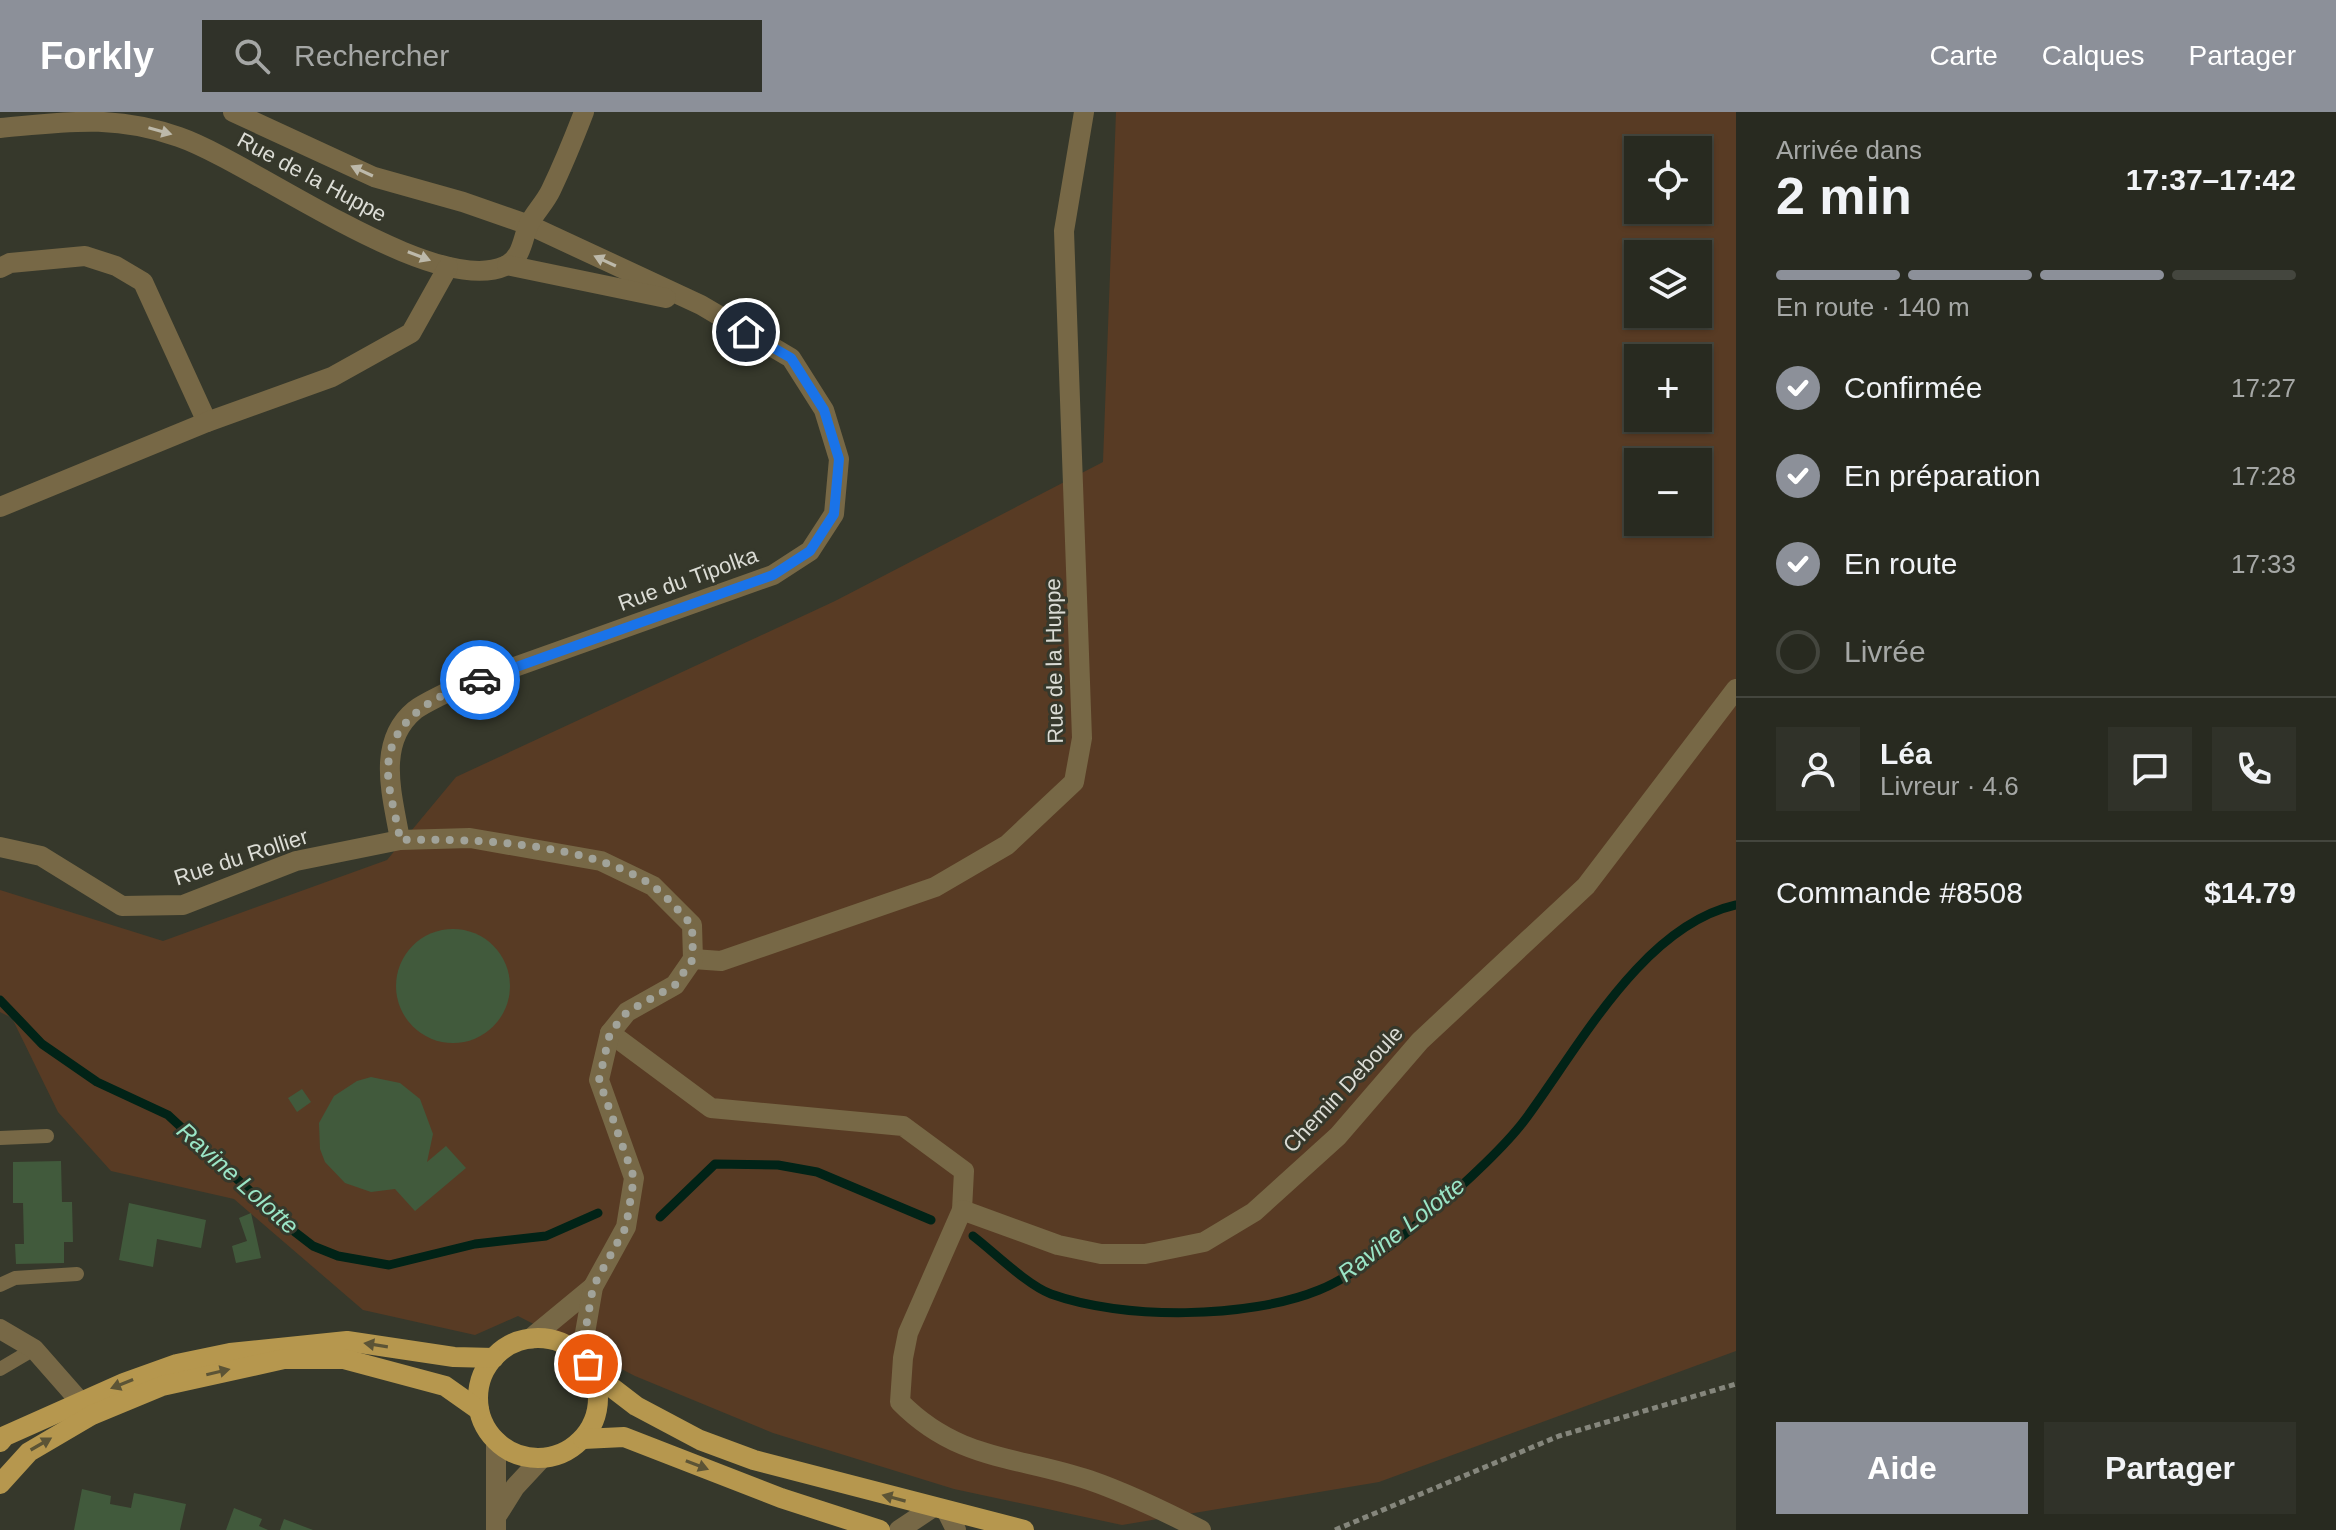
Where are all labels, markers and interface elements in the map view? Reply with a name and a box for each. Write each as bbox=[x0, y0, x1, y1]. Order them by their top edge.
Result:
search box bbox=[202, 20, 762, 92]
icon: search bbox=[230, 34, 274, 78]
text: Forkly bbox=[40, 35, 154, 77]
text: Rechercher bbox=[294, 39, 449, 72]
text: Carte bbox=[1929, 40, 1998, 71]
text: Calques bbox=[2042, 40, 2145, 71]
text: Partager bbox=[2189, 40, 2296, 71]
one-way arrow bbox=[148, 126, 173, 138]
street label: Rue de la Huppe bbox=[233, 127, 391, 227]
text: Arrivée dans bbox=[1776, 135, 1922, 165]
map controls bbox=[1624, 136, 1712, 536]
button: locate bbox=[1624, 136, 1712, 224]
text: 17:37–17:42 bbox=[2126, 163, 2296, 196]
one-way arrow bbox=[350, 165, 374, 178]
text: 2 min bbox=[1776, 167, 1912, 225]
button: layers bbox=[1624, 240, 1712, 328]
one-way arrow bbox=[407, 250, 431, 263]
one-way arrow bbox=[594, 254, 617, 268]
text: En route · 140 m bbox=[1776, 292, 1970, 322]
pin bbox=[712, 298, 780, 366]
icon: home bbox=[724, 310, 768, 354]
button: + bbox=[1624, 344, 1712, 432]
icon: check bbox=[1776, 366, 1820, 410]
text: Confirmée bbox=[1844, 371, 1982, 404]
text: 17:27 bbox=[2231, 373, 2296, 403]
button: − bbox=[1624, 448, 1712, 536]
icon: check bbox=[1776, 454, 1820, 498]
text: En préparation bbox=[1844, 459, 2041, 492]
text: 17:28 bbox=[2231, 461, 2296, 491]
street label: Rue du Tipolka bbox=[615, 542, 762, 616]
icon: check bbox=[1776, 542, 1820, 586]
text: En route bbox=[1844, 547, 1957, 580]
text: 17:33 bbox=[2231, 549, 2296, 579]
street label: Rue de la Huppe bbox=[1040, 578, 1068, 744]
text: Livrée bbox=[1844, 635, 1926, 668]
courier bbox=[440, 640, 520, 720]
icon: car bbox=[458, 658, 502, 702]
button: person bbox=[1776, 727, 1860, 811]
button: chat bbox=[2108, 727, 2192, 811]
button: phone bbox=[2212, 727, 2296, 811]
text: Léa bbox=[1880, 737, 1932, 770]
text: Livreur · 4.6 bbox=[1880, 771, 2019, 801]
street label: Rue du Rollier bbox=[171, 824, 311, 890]
text: Commande #8508 bbox=[1776, 876, 2023, 909]
text: $14.79 bbox=[2204, 876, 2296, 909]
street label: Chemin Deboule bbox=[1278, 1021, 1408, 1157]
water label: Ravine Lolotte bbox=[172, 1117, 304, 1239]
water label: Ravine Lolotte bbox=[1332, 1171, 1470, 1287]
pin bbox=[554, 1330, 622, 1398]
one-way arrow bbox=[364, 1338, 389, 1351]
icon: bag bbox=[566, 1342, 610, 1386]
one-way arrow bbox=[206, 1365, 231, 1378]
one-way arrow bbox=[110, 1378, 134, 1391]
button: Aide bbox=[1776, 1422, 2028, 1514]
button: Partager bbox=[2044, 1422, 2296, 1514]
one-way arrow bbox=[30, 1437, 53, 1451]
one-way arrow bbox=[685, 1459, 709, 1472]
one-way arrow bbox=[882, 1491, 906, 1504]

